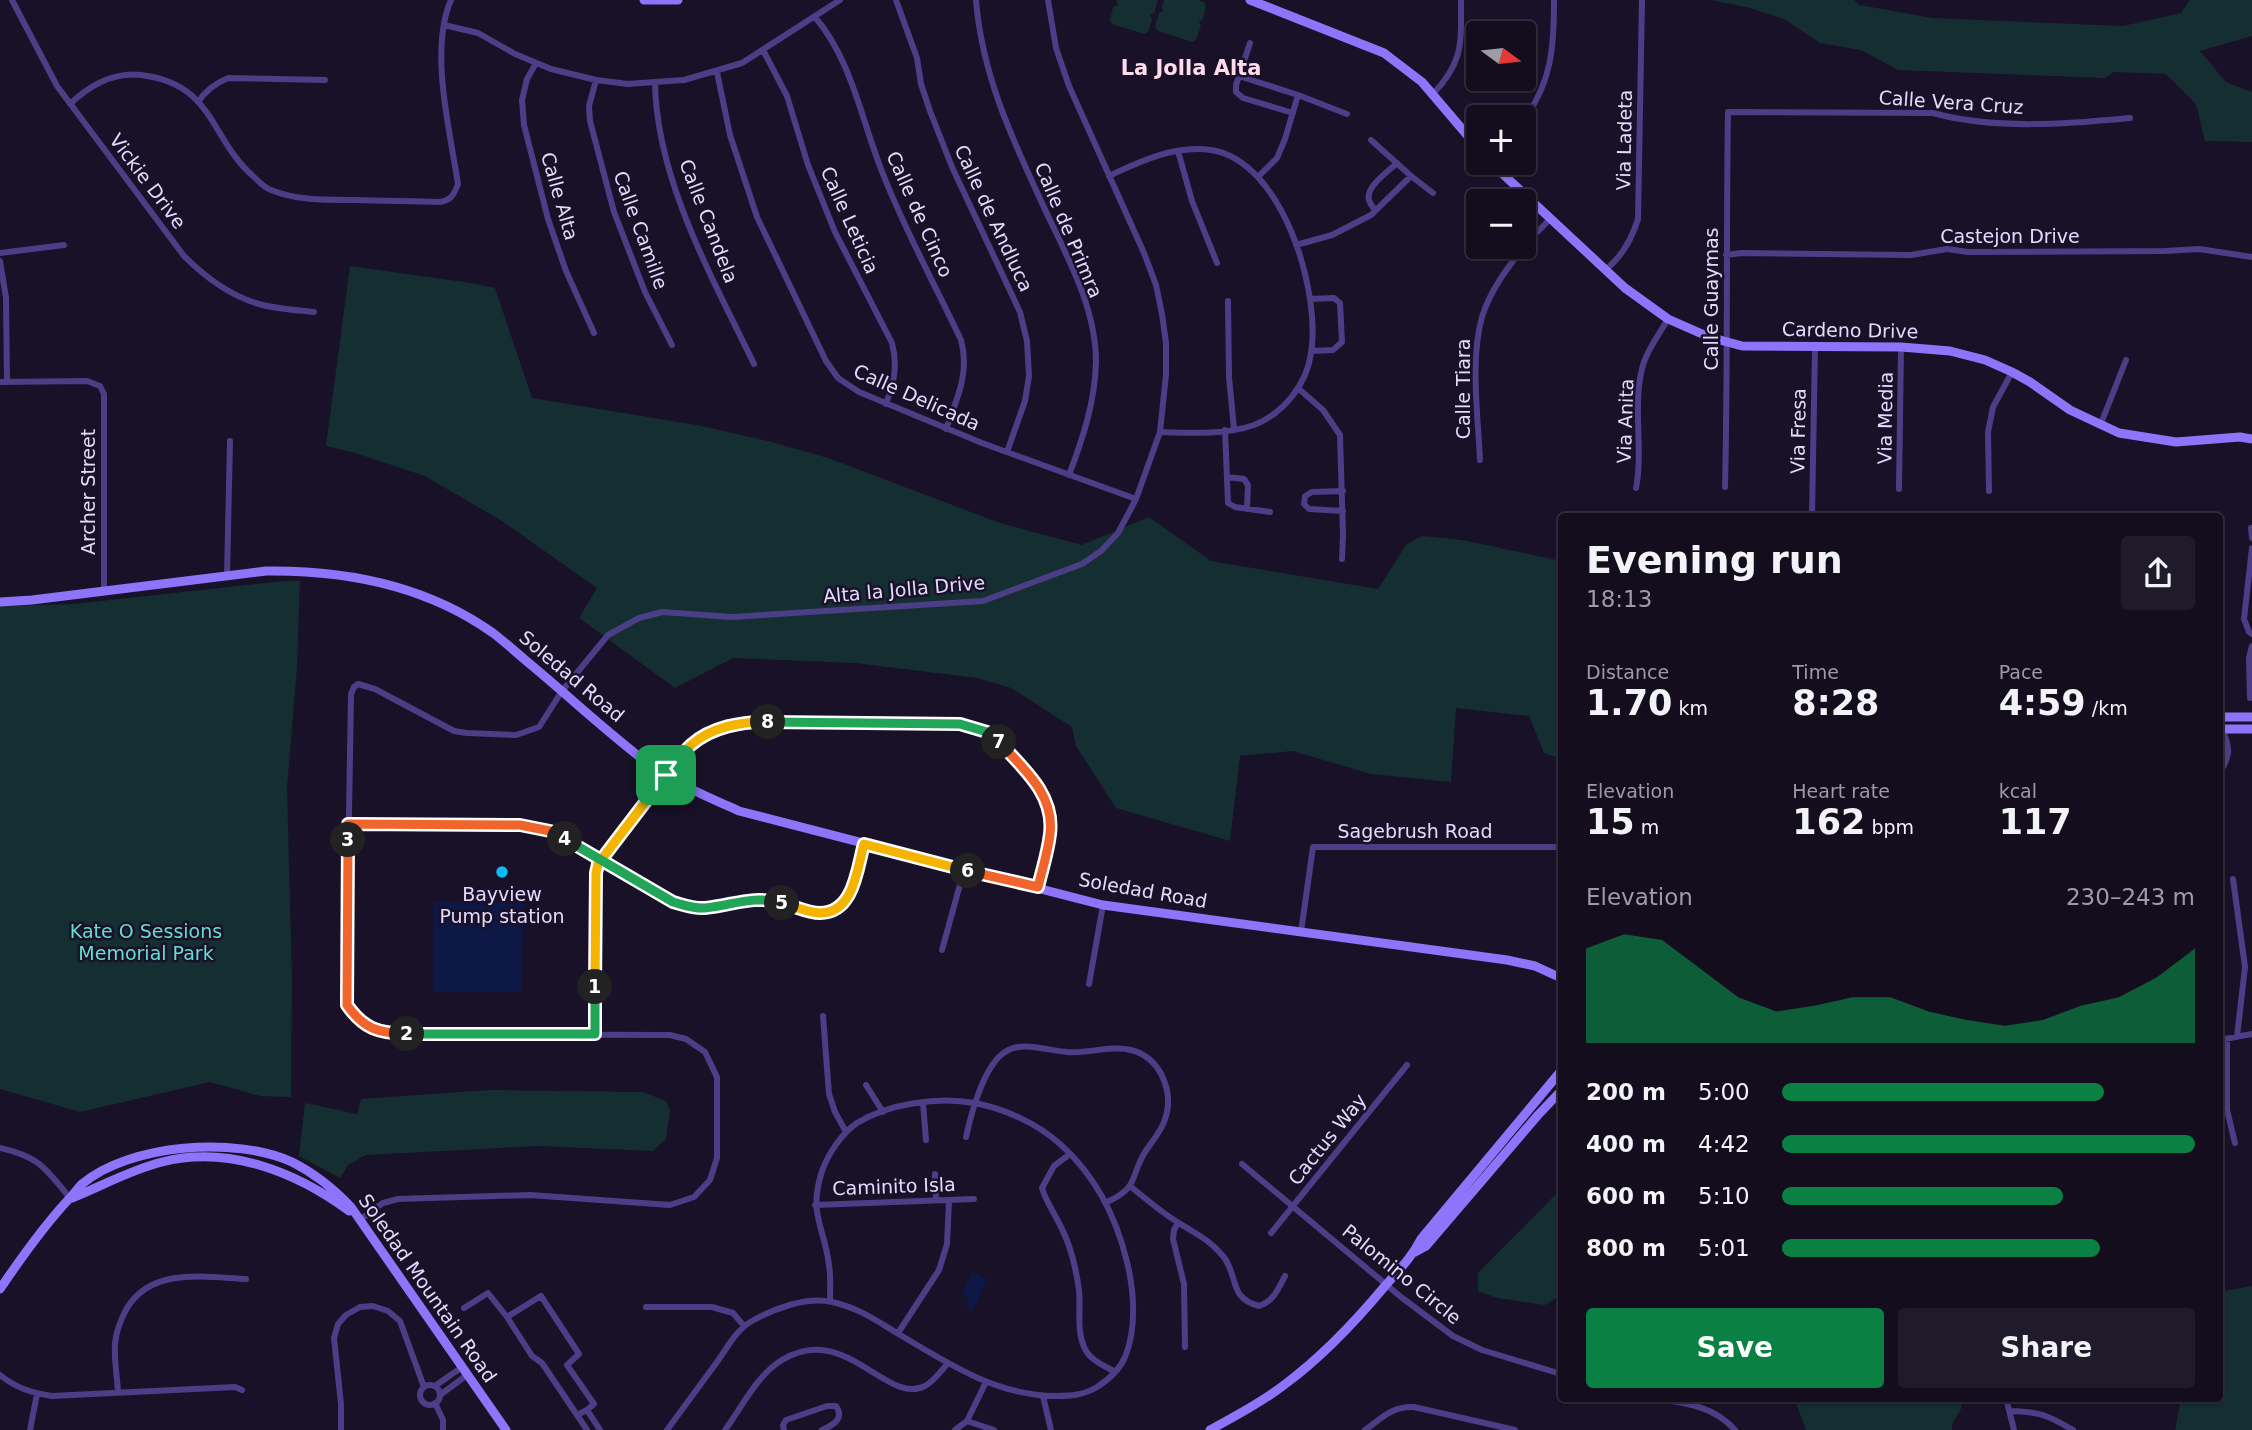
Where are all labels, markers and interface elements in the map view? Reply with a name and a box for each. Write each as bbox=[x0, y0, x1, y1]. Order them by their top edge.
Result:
north arrow bbox=[1466, 21, 1536, 91]
map controls bbox=[1466, 21, 1536, 259]
district label: La Jolla Alta bbox=[1121, 56, 1261, 80]
street label: Calle Vera Cruz bbox=[1878, 86, 2024, 118]
street label: Via Ladeta bbox=[1612, 90, 1636, 190]
button: + bbox=[1466, 105, 1536, 175]
street label: Vickie Drive bbox=[105, 129, 191, 233]
street label: Calle de Andluca bbox=[950, 141, 1038, 295]
street label: Calle de Cinco bbox=[882, 148, 958, 280]
street label: Calle Alta bbox=[537, 149, 583, 243]
street label: Calle Candela bbox=[675, 156, 743, 286]
street label: Calle de Primra bbox=[1031, 159, 1107, 301]
street label: Calle Leticia bbox=[817, 163, 883, 277]
street label: Calle Camille bbox=[609, 168, 673, 292]
button: − bbox=[1466, 189, 1536, 259]
street label: Castejon Drive bbox=[1940, 225, 2080, 247]
street label: Calle Guaymas bbox=[1700, 228, 1722, 370]
street label: Cardeno Drive bbox=[1782, 318, 1918, 342]
street label: Calle Tiara bbox=[1452, 339, 1474, 439]
street label: Calle Delicada bbox=[850, 359, 984, 435]
street label: Via Media bbox=[1873, 372, 1897, 464]
street label: Via Anita bbox=[1613, 378, 1637, 464]
street label: Via Fresa bbox=[1786, 388, 1810, 474]
street label: Archer Street bbox=[77, 429, 99, 555]
button: share bbox=[2121, 536, 2195, 610]
text: Evening run bbox=[1586, 538, 1843, 582]
street label: Alta la Jolla Drive bbox=[822, 571, 986, 607]
text: 18:13 bbox=[1586, 586, 1652, 612]
street label: Soledad Road bbox=[515, 626, 629, 726]
text: Distance bbox=[1586, 661, 1669, 683]
text: Time bbox=[1792, 661, 1839, 683]
text: Pace bbox=[1999, 661, 2043, 683]
text: 1.70 bbox=[1586, 683, 1672, 723]
text: 8:28 bbox=[1792, 683, 1879, 723]
text: 4:59 bbox=[1999, 683, 2086, 723]
text: km bbox=[1672, 697, 1708, 719]
text: /km bbox=[2086, 697, 2128, 719]
pin: 8 bbox=[750, 704, 786, 740]
text: 8 bbox=[761, 710, 774, 732]
pin: 7 bbox=[982, 724, 1016, 760]
text: 7 bbox=[992, 730, 1005, 752]
pin bbox=[636, 745, 696, 805]
icon: arrive bbox=[647, 756, 685, 794]
text: Elevation bbox=[1586, 780, 1674, 802]
text: Heart rate bbox=[1792, 780, 1890, 802]
text: kcal bbox=[1999, 780, 2037, 802]
text: 15 bbox=[1586, 802, 1635, 842]
text: 162 bbox=[1792, 802, 1865, 842]
text: 117 bbox=[1999, 802, 2072, 842]
text: m bbox=[1635, 816, 1659, 838]
text: bpm bbox=[1865, 816, 1914, 838]
street label: Sagebrush Road bbox=[1337, 820, 1493, 842]
pin: 3 bbox=[330, 822, 366, 858]
pin: 4 bbox=[548, 822, 582, 856]
text: 4 bbox=[558, 827, 571, 849]
text: 3 bbox=[341, 828, 354, 850]
pin: 6 bbox=[950, 854, 986, 888]
text: 6 bbox=[961, 859, 974, 881]
marker: Bayview Pump station bbox=[494, 864, 510, 880]
street label: Soledad Road bbox=[1077, 868, 1209, 912]
place label: Bayview Pump station bbox=[439, 883, 565, 927]
text: Elevation bbox=[1586, 884, 1693, 910]
text: 230–243 m bbox=[2066, 884, 2195, 910]
pin: 5 bbox=[764, 886, 800, 920]
text: 5 bbox=[775, 891, 788, 913]
park label: Kate O Sessions Memorial Park bbox=[70, 920, 222, 964]
pin: 1 bbox=[578, 970, 612, 1004]
text: 1 bbox=[588, 975, 601, 997]
pin: 2 bbox=[390, 1016, 424, 1052]
text: 2 bbox=[400, 1022, 413, 1044]
text: 200 m bbox=[1586, 1079, 1666, 1105]
text: 5:00 bbox=[1698, 1079, 1750, 1105]
street label: Cactus Way bbox=[1283, 1089, 1371, 1189]
text: 400 m bbox=[1586, 1131, 1666, 1157]
text: 4:42 bbox=[1698, 1131, 1750, 1157]
street label: Caminito Isla bbox=[832, 1173, 956, 1199]
text: 600 m bbox=[1586, 1183, 1666, 1209]
text: 5:10 bbox=[1698, 1183, 1750, 1209]
street label: Soledad Mountain Road bbox=[355, 1190, 501, 1386]
street label: Palomino Circle bbox=[1338, 1220, 1466, 1328]
text: 800 m bbox=[1586, 1235, 1666, 1261]
text: 5:01 bbox=[1698, 1235, 1750, 1261]
button: Save bbox=[1586, 1308, 1884, 1388]
button: Share bbox=[1898, 1308, 2195, 1388]

